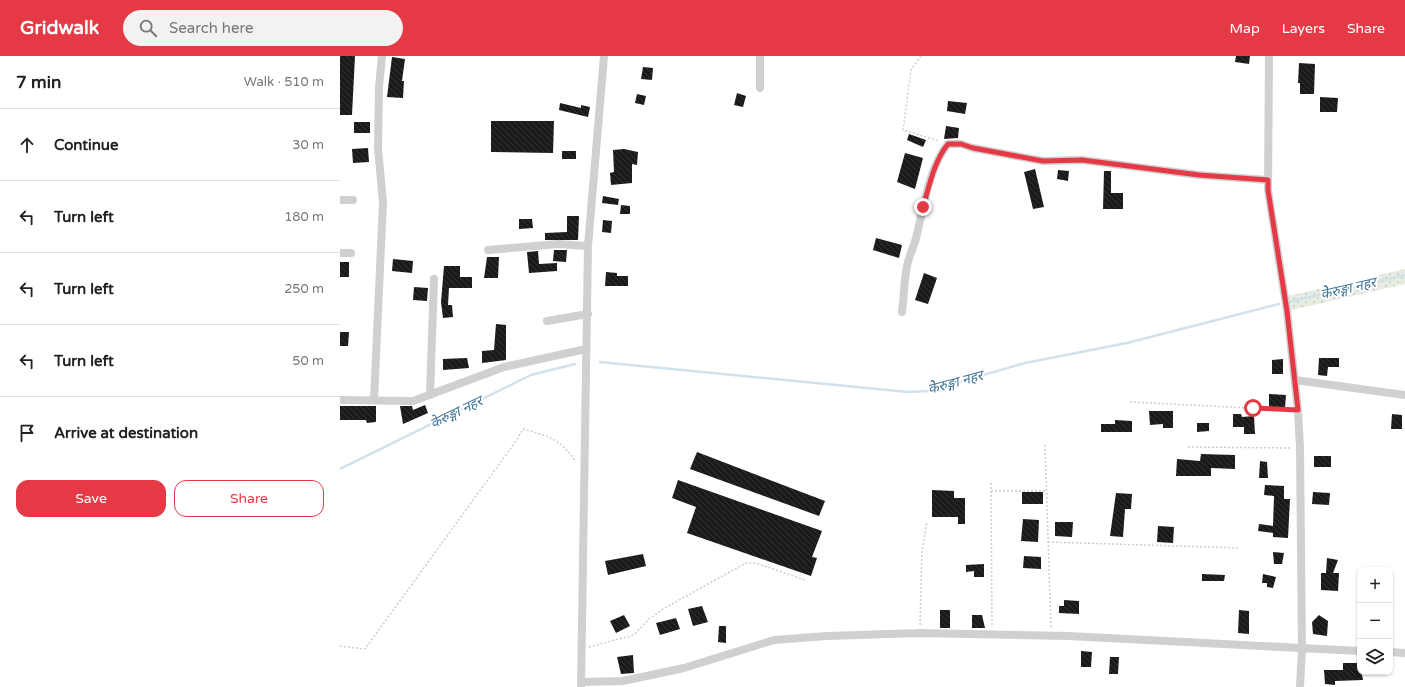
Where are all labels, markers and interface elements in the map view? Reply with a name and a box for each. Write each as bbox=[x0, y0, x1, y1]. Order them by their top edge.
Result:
search box bbox=[123, 10, 403, 46]
text: Gridwalk bbox=[20, 17, 99, 39]
icon: search bbox=[137, 17, 159, 39]
text: Search here bbox=[169, 19, 253, 37]
text: Map bbox=[1230, 20, 1260, 37]
text: Layers bbox=[1282, 20, 1325, 37]
text: Share bbox=[1347, 20, 1385, 37]
text: 7 min bbox=[16, 72, 61, 93]
text: Walk · 510 m bbox=[244, 74, 324, 90]
icon: ahead bbox=[16, 134, 38, 156]
text: Continue bbox=[54, 136, 118, 154]
text: 30 m bbox=[292, 137, 324, 153]
route end bbox=[914, 198, 932, 216]
icon: left bbox=[16, 206, 38, 228]
text: Turn left bbox=[54, 208, 114, 226]
text: 180 m bbox=[284, 209, 324, 225]
water label: केेरुङ्गा नहर bbox=[1319, 273, 1381, 303]
icon: left bbox=[16, 278, 38, 300]
text: Turn left bbox=[54, 280, 114, 298]
text: 250 m bbox=[284, 281, 324, 297]
icon: left bbox=[16, 350, 38, 372]
text: Turn left bbox=[54, 352, 114, 370]
text: 50 m bbox=[292, 353, 324, 369]
water label: केेरुङ्गा नहर bbox=[926, 366, 988, 398]
water label: केरुङ्गा नहर bbox=[427, 391, 488, 432]
route start bbox=[1244, 399, 1262, 417]
icon: arrive bbox=[16, 422, 38, 444]
text: Arrive at destination bbox=[54, 424, 198, 442]
button: Save bbox=[16, 480, 166, 517]
button: Share bbox=[174, 480, 324, 517]
map controls bbox=[1357, 567, 1393, 675]
button: + bbox=[1357, 567, 1393, 603]
button: − bbox=[1357, 603, 1393, 639]
button: layers bbox=[1357, 639, 1393, 675]

